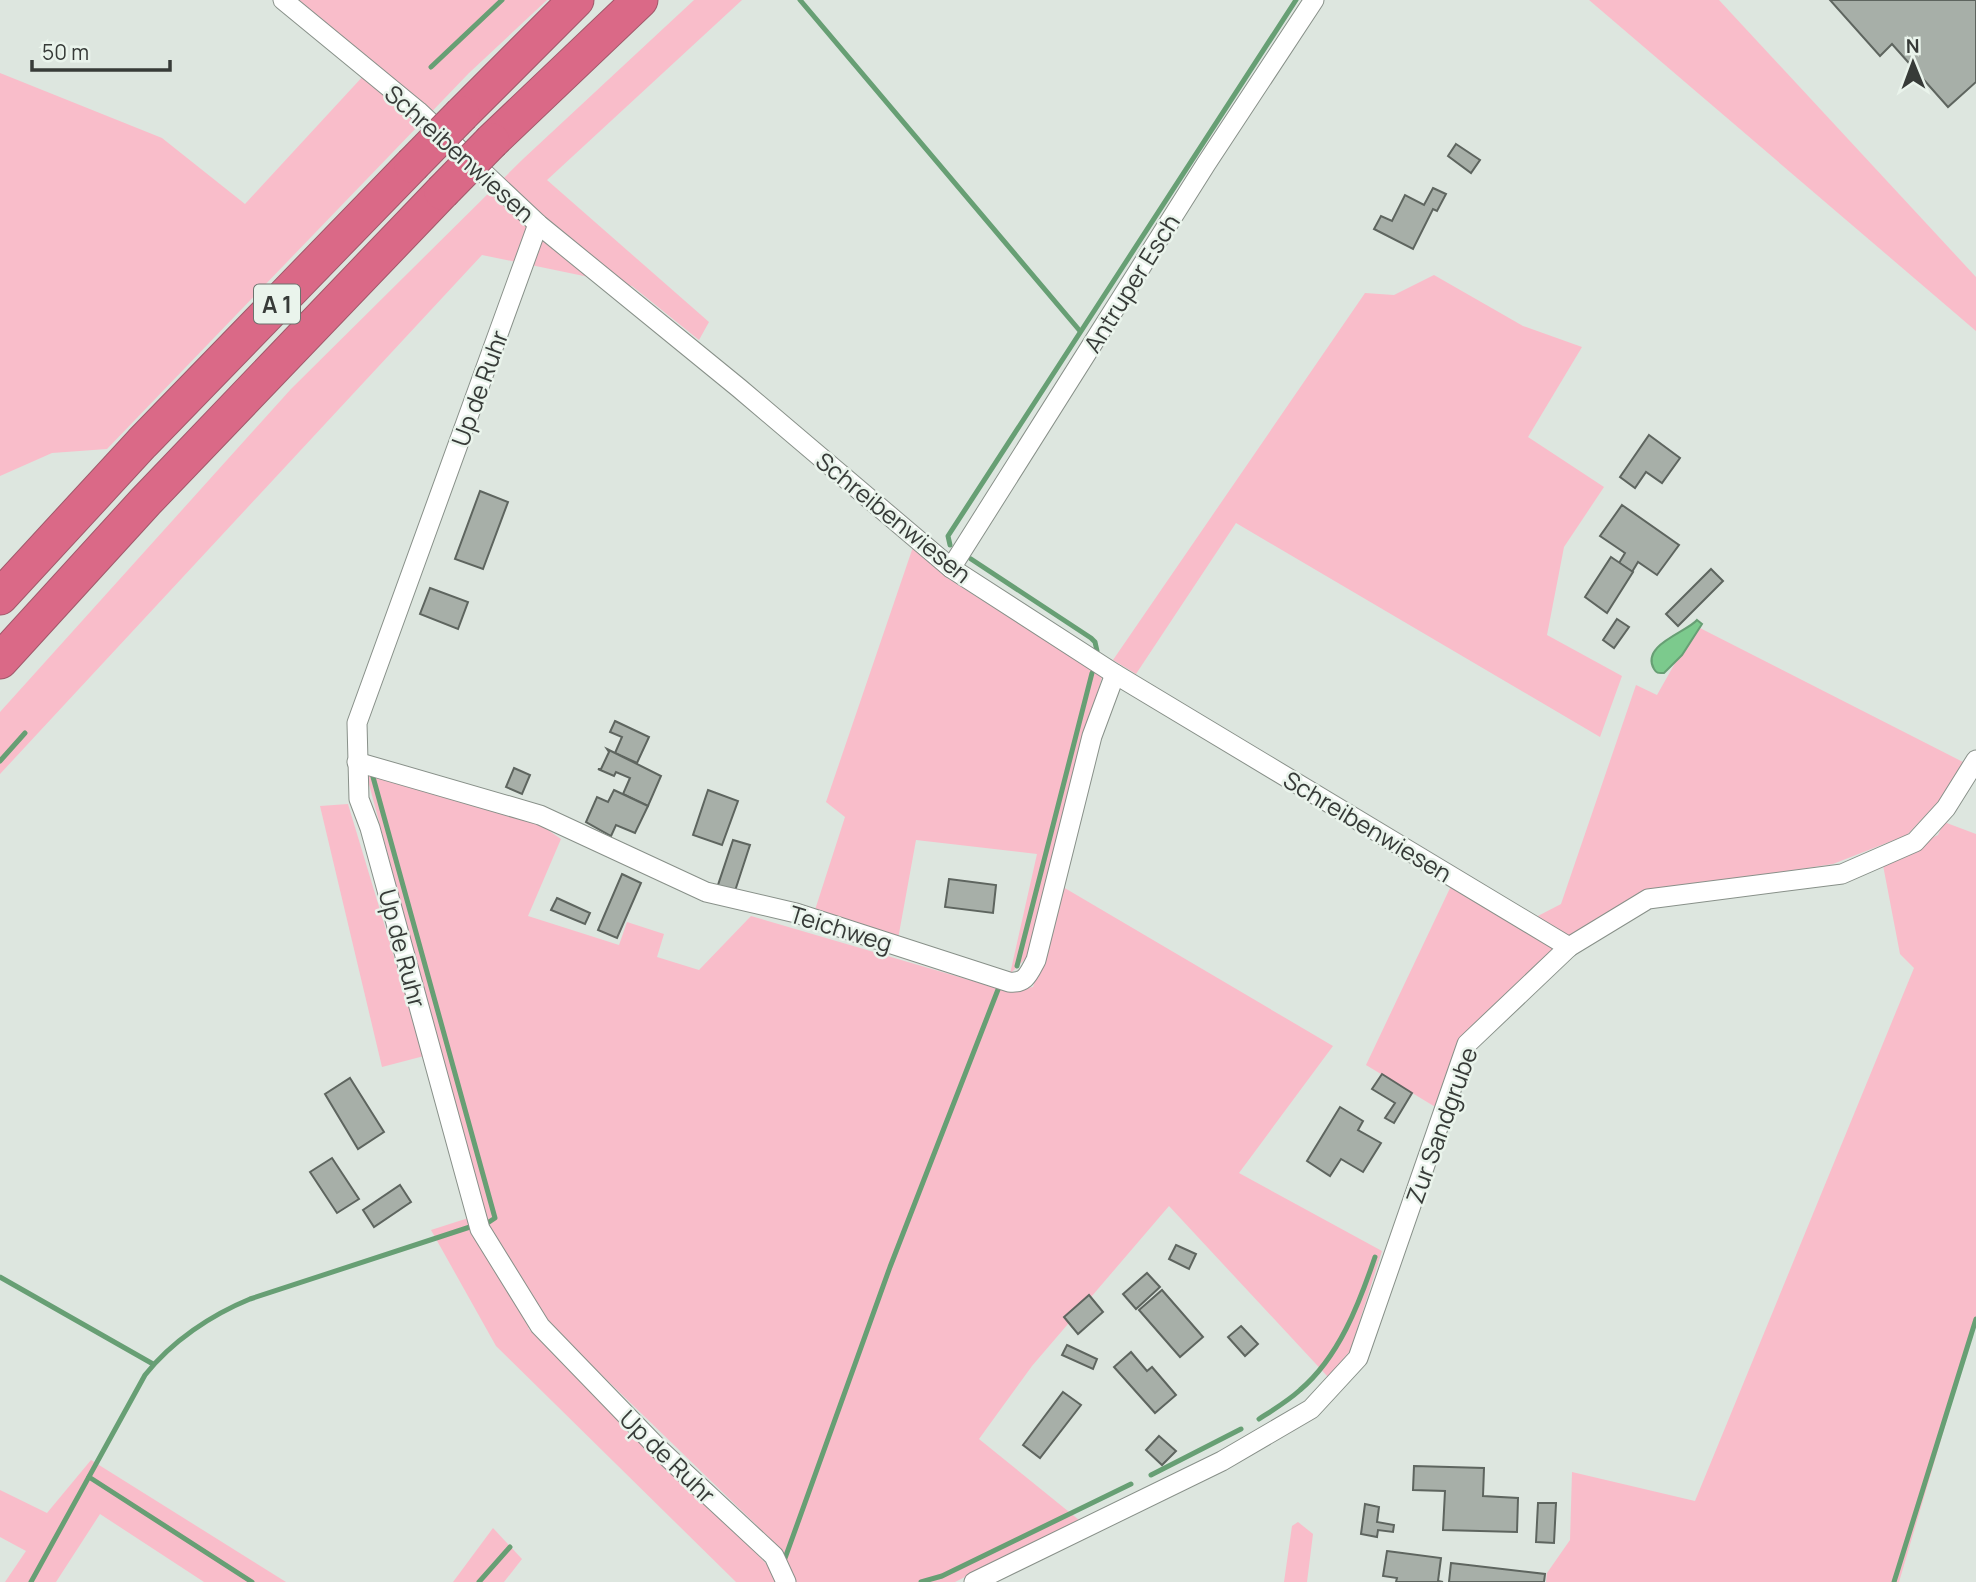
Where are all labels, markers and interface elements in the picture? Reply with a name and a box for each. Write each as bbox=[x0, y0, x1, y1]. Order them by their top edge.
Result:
scale bar bbox=[32, 28, 170, 72]
north arrow bbox=[1878, 28, 1948, 98]
text: N bbox=[1906, 33, 1920, 59]
text: 50 m bbox=[42, 38, 89, 66]
street label: Schreibenwiesen bbox=[378, 77, 542, 229]
street label: Antruper Esch bbox=[1075, 207, 1187, 359]
road number: A 1 bbox=[254, 284, 300, 324]
street label: Up de Ruhr bbox=[443, 325, 515, 451]
street label: Schreibenwiesen bbox=[809, 444, 979, 590]
street label: Schreibenwiesen bbox=[1278, 763, 1458, 889]
street label: Up de Ruhr bbox=[371, 885, 435, 1011]
street label: Teichweg bbox=[786, 897, 896, 959]
street label: Zur Sandgrube bbox=[1397, 1042, 1485, 1208]
street label: Up de Ruhr bbox=[613, 1402, 723, 1510]

